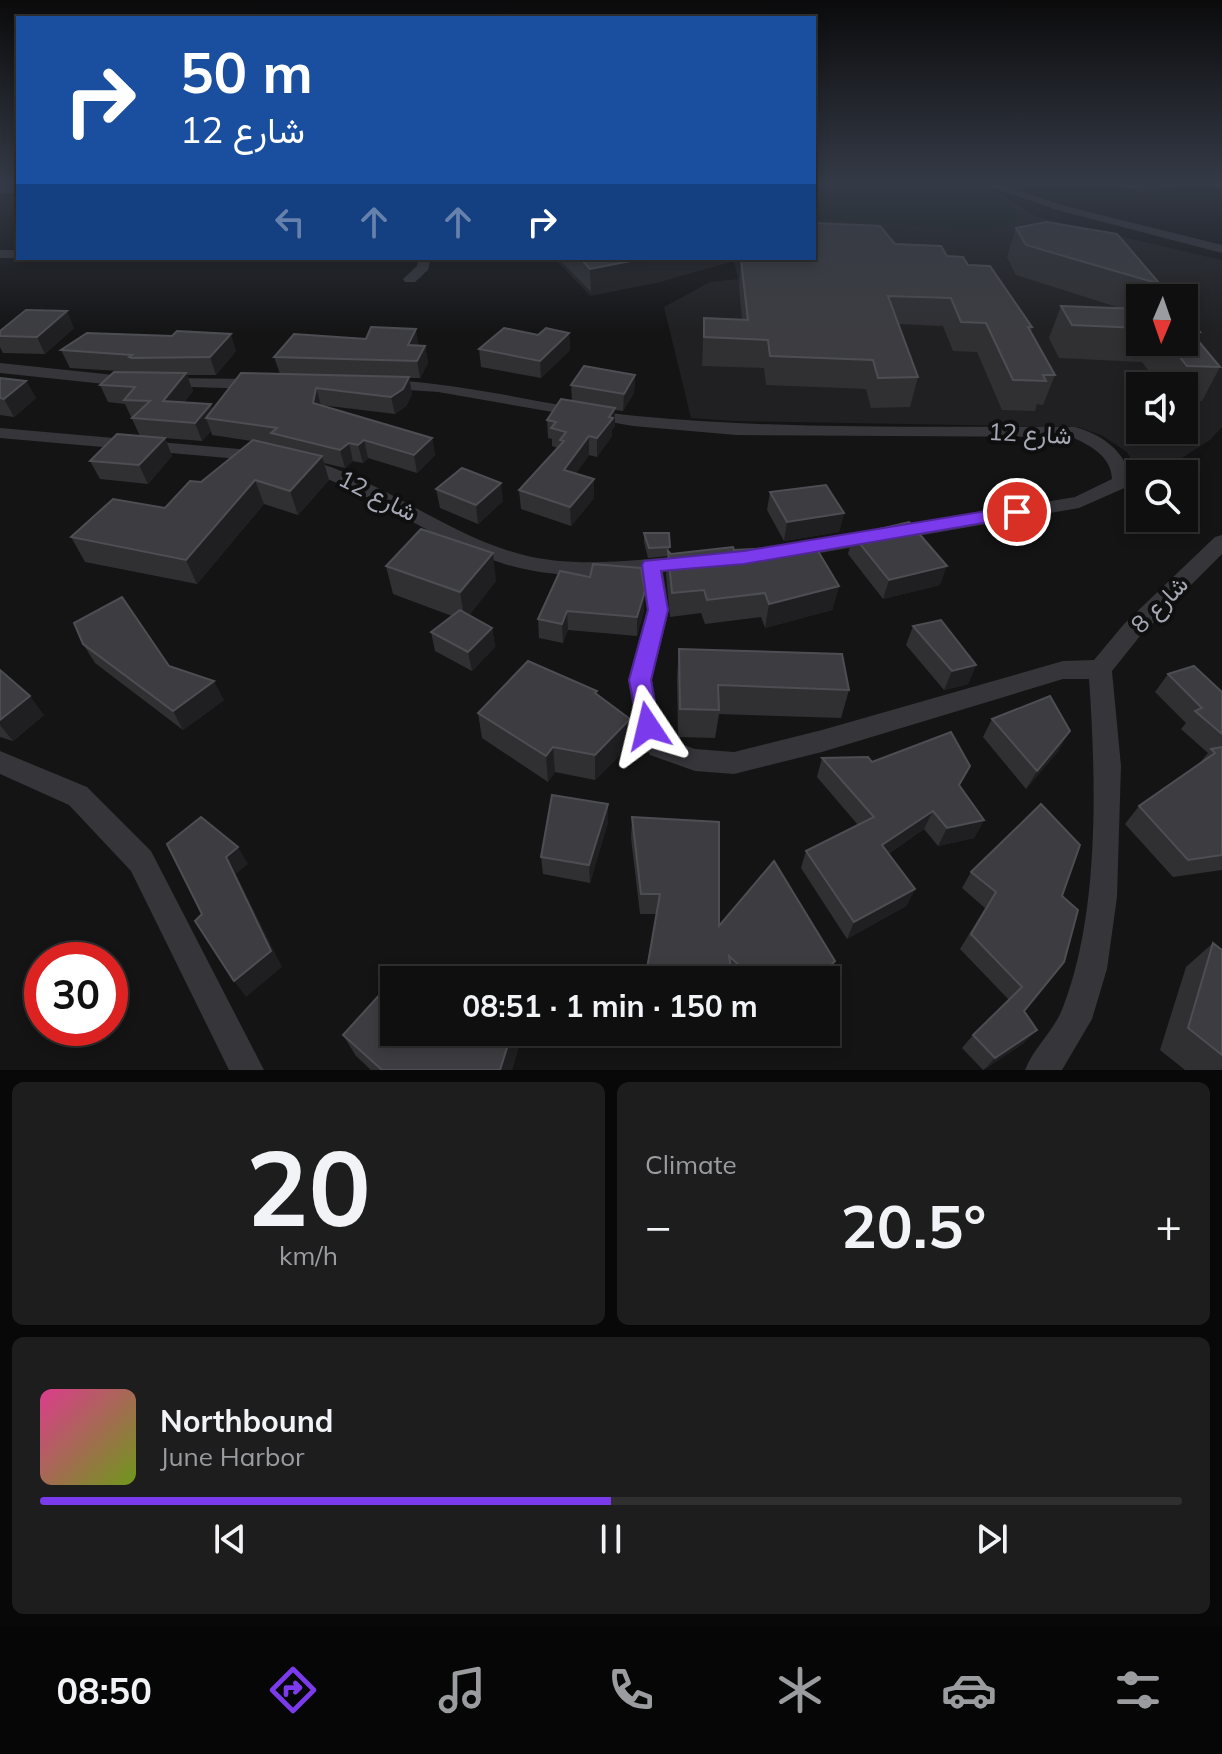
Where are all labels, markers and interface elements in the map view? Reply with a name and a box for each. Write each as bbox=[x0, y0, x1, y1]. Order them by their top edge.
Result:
text: 50 m bbox=[180, 37, 313, 107]
icon: right bbox=[48, 48, 152, 152]
text: شارع 12 bbox=[180, 107, 305, 152]
icon: left bbox=[268, 200, 312, 244]
icon: ahead bbox=[352, 200, 396, 244]
icon: ahead bbox=[436, 200, 480, 244]
icon: right bbox=[520, 200, 564, 244]
north arrow bbox=[1126, 284, 1198, 356]
map controls bbox=[1126, 284, 1198, 532]
button: sound bbox=[1126, 372, 1198, 444]
street label: شارع 12 bbox=[987, 416, 1072, 452]
button: search bbox=[1126, 460, 1198, 532]
street label: شارع 12 bbox=[333, 463, 422, 529]
pin bbox=[983, 478, 1051, 546]
icon: arrive bbox=[995, 490, 1039, 534]
street label: شارع 8 bbox=[1124, 569, 1195, 640]
position arrow bbox=[606, 684, 690, 768]
speed limit sign: 30 bbox=[24, 942, 128, 1046]
text: 08:51 · 1 min · 150 m bbox=[462, 987, 758, 1025]
text: 20 bbox=[246, 1121, 371, 1252]
text: Climate bbox=[645, 1148, 737, 1181]
text: 20.5° bbox=[841, 1188, 986, 1263]
text: − bbox=[645, 1198, 671, 1253]
text: + bbox=[1156, 1198, 1182, 1253]
text: km/h bbox=[279, 1239, 338, 1272]
text: Northbound bbox=[160, 1402, 333, 1440]
text: June Harbor bbox=[160, 1440, 305, 1473]
icon: previous bbox=[208, 1517, 252, 1561]
icon: pause bbox=[589, 1517, 633, 1561]
icon: next bbox=[970, 1517, 1014, 1561]
icon: directions bbox=[265, 1662, 321, 1718]
icon: music bbox=[434, 1662, 490, 1718]
icon: phone bbox=[603, 1662, 659, 1718]
icon: climate bbox=[772, 1662, 828, 1718]
icon: car bbox=[941, 1662, 997, 1718]
icon: filters bbox=[1110, 1662, 1166, 1718]
text: 08:50 bbox=[56, 1668, 152, 1713]

